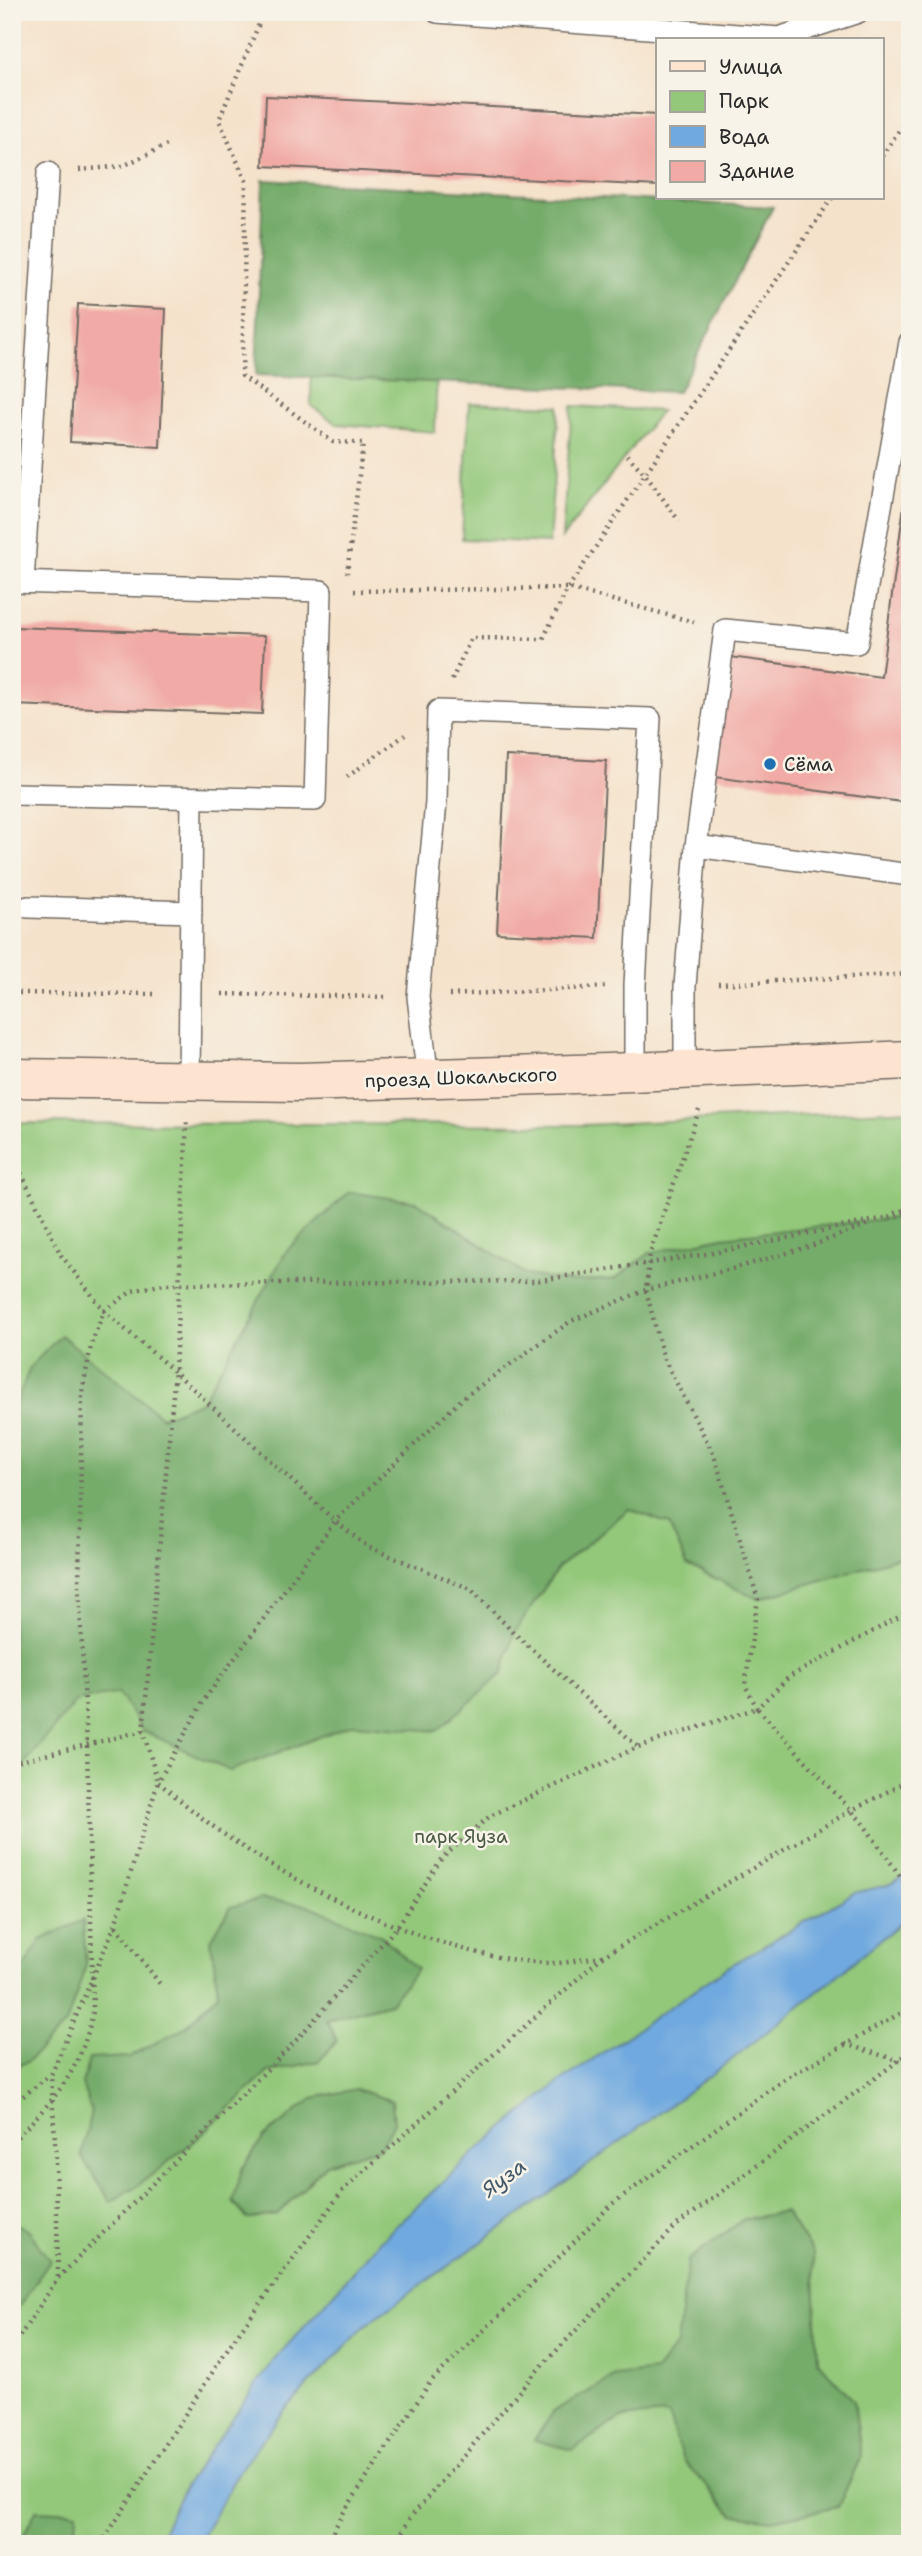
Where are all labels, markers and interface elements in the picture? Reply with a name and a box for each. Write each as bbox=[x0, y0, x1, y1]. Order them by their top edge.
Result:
legend bbox=[656, 38, 884, 200]
text: Улица bbox=[719, 53, 782, 81]
text: Парк bbox=[719, 87, 769, 115]
text: Вода bbox=[719, 123, 769, 151]
text: Здание bbox=[719, 157, 795, 185]
place label: Сёма bbox=[784, 752, 833, 777]
marker: Сёма bbox=[762, 756, 778, 772]
street label: проезд Шокальского bbox=[364, 1062, 558, 1093]
park label: парк Яуза bbox=[414, 1824, 508, 1849]
water label: Яуза bbox=[475, 2152, 532, 2204]

